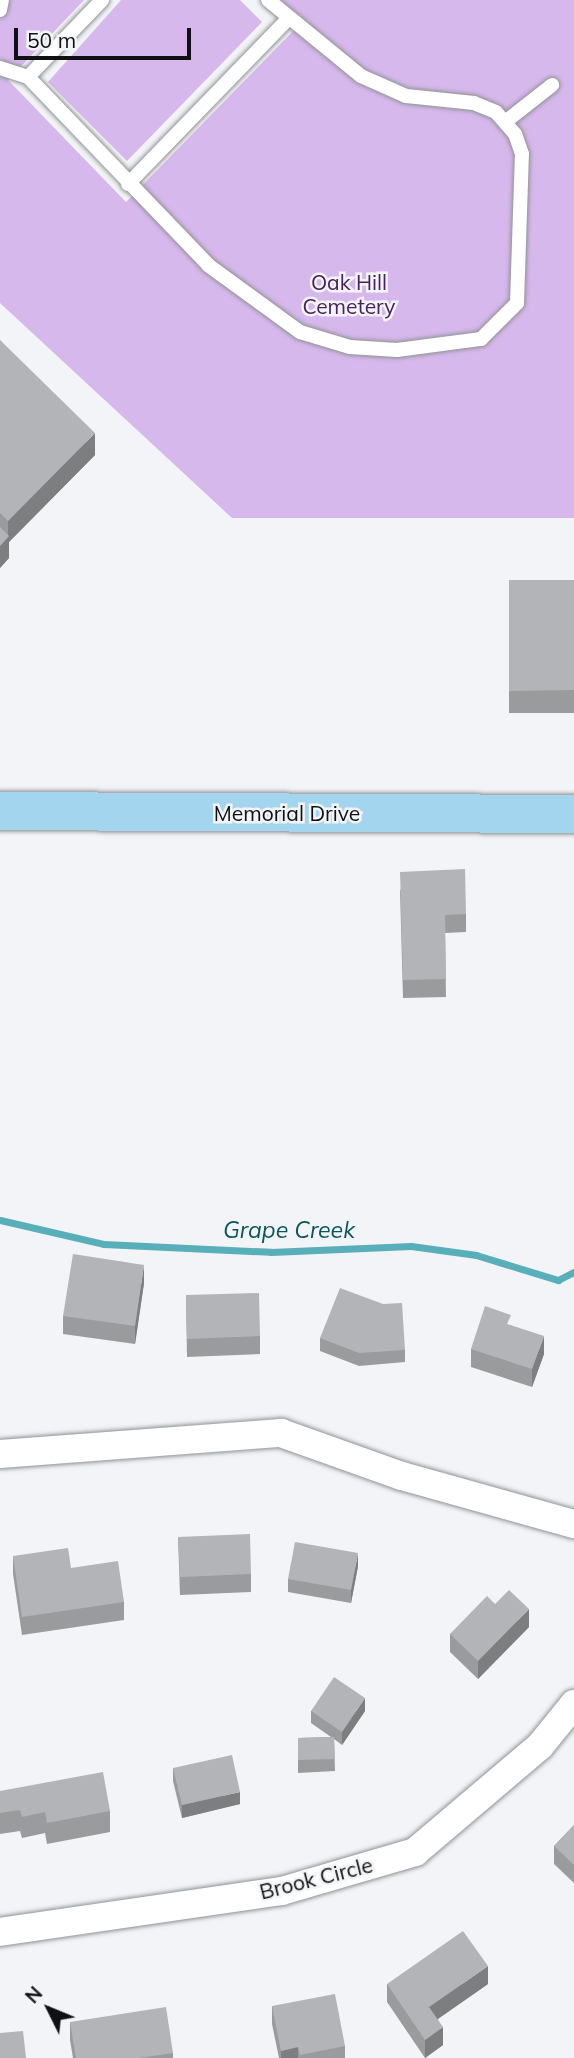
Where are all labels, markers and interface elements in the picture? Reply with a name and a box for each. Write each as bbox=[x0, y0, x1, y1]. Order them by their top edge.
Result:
scale bar bbox=[18, 14, 194, 58]
text: 50 m bbox=[27, 27, 76, 53]
park label: Oak Hill Cemetery bbox=[303, 269, 395, 319]
street label: Memorial Drive bbox=[214, 800, 360, 826]
water label: Grape Creek bbox=[223, 1216, 355, 1244]
street label: Brook Circle bbox=[257, 1852, 375, 1904]
north arrow bbox=[14, 1974, 84, 2044]
text: N bbox=[20, 1981, 47, 2008]

